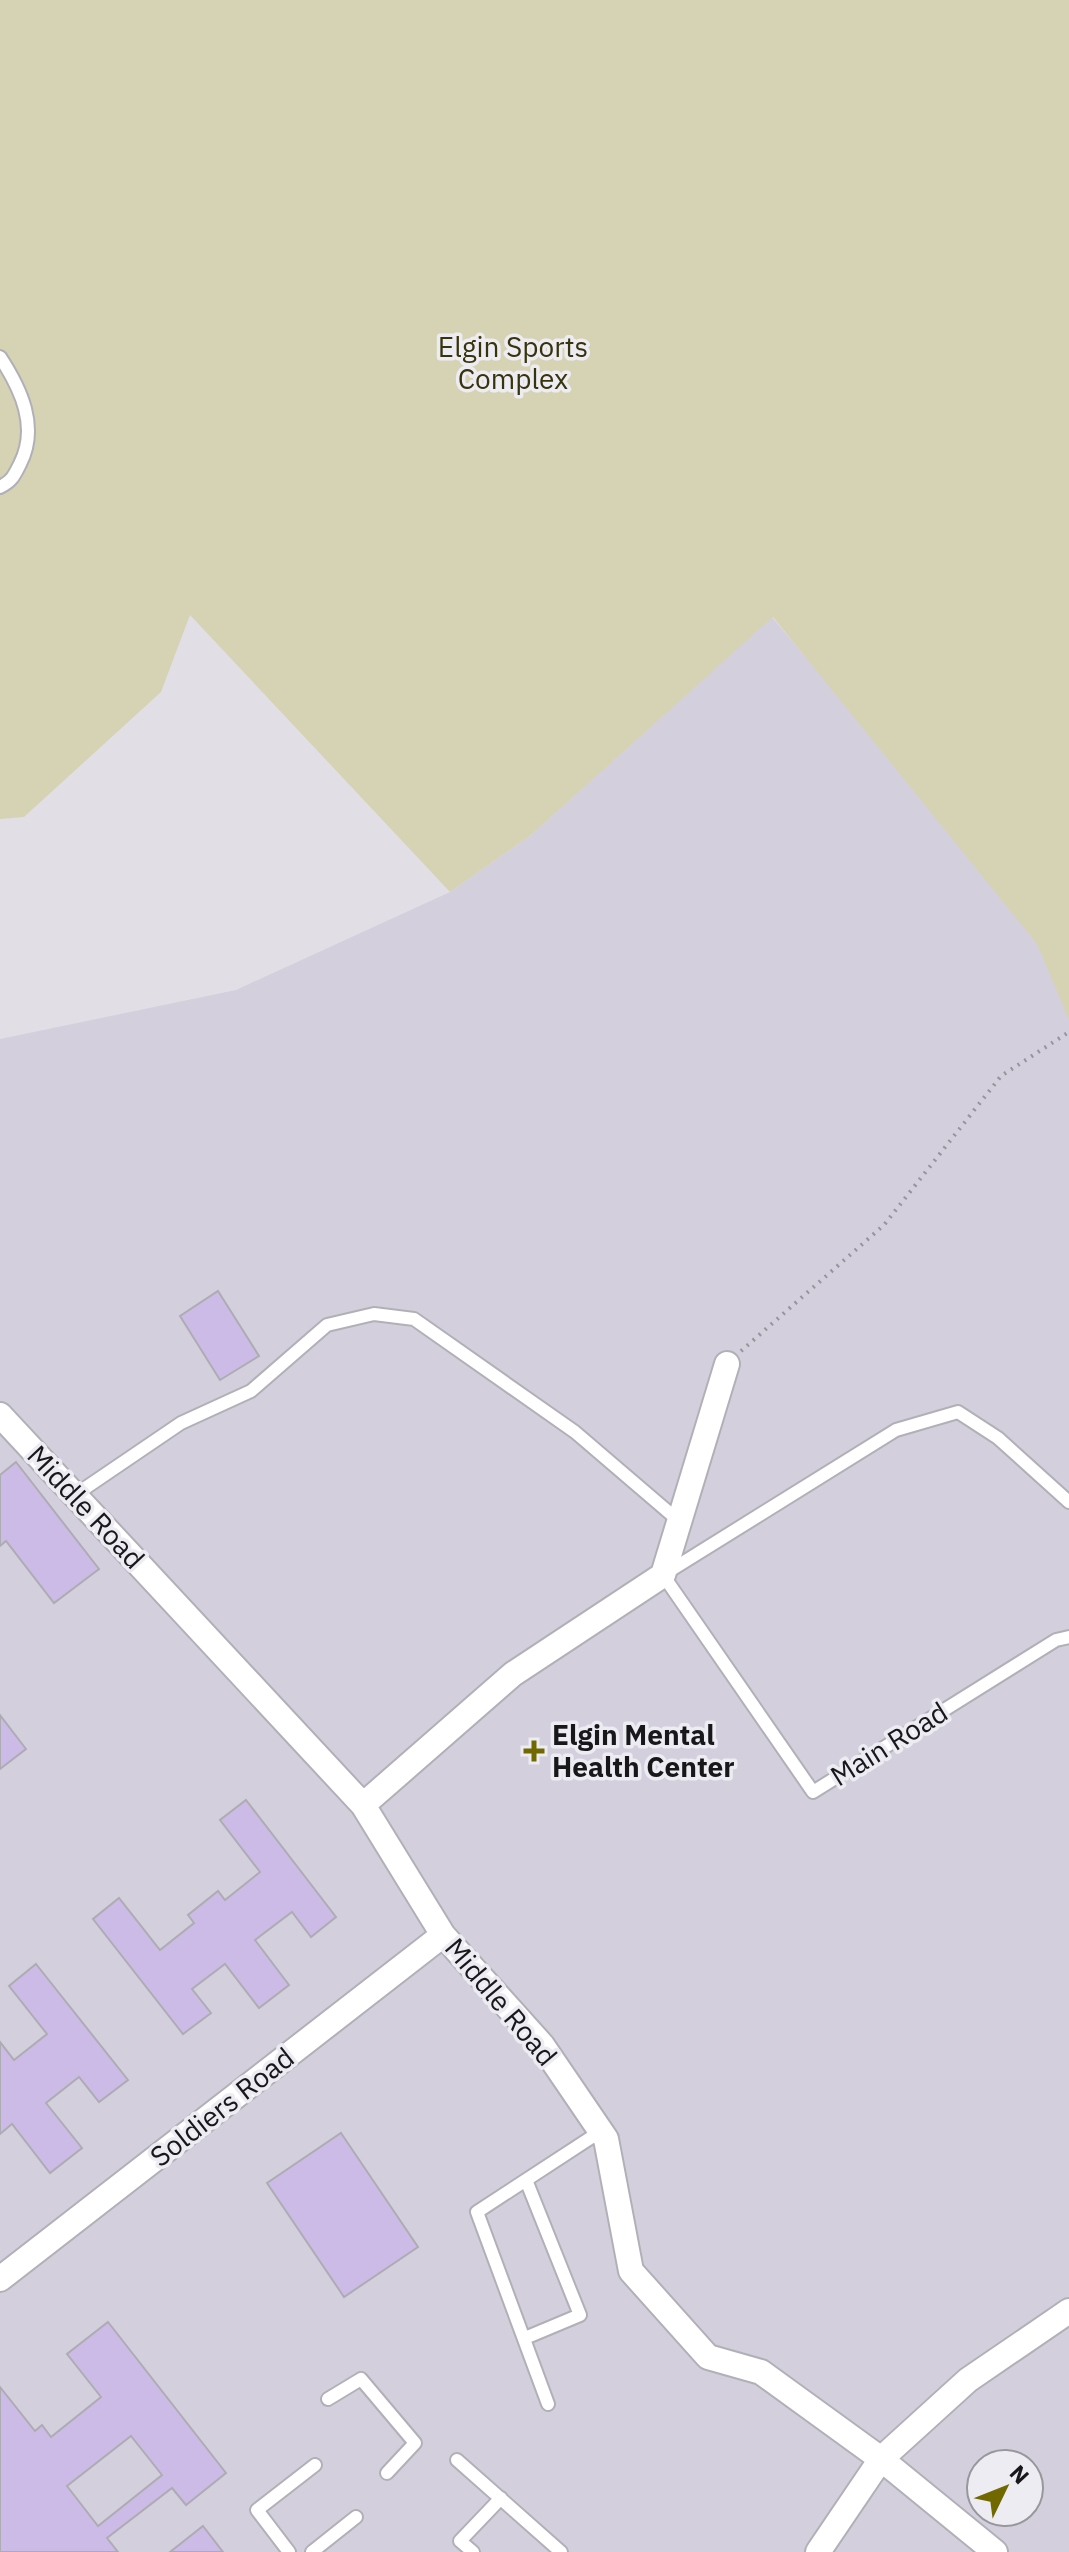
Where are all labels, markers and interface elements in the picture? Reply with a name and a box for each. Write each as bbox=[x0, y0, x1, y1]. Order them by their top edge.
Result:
park label: Elgin Sports Complex bbox=[438, 328, 588, 397]
street label: Middle Road bbox=[20, 1437, 153, 1576]
street label: Main Road bbox=[823, 1693, 954, 1794]
place label: Elgin Mental Health Center bbox=[552, 1716, 735, 1785]
marker: Elgin Mental Health Center bbox=[523, 1740, 545, 1762]
street label: Middle Road bbox=[437, 1930, 566, 2073]
street label: Soldiers Road bbox=[142, 2039, 301, 2174]
north arrow bbox=[965, 2448, 1045, 2528]
text: N bbox=[1004, 2458, 1036, 2490]

